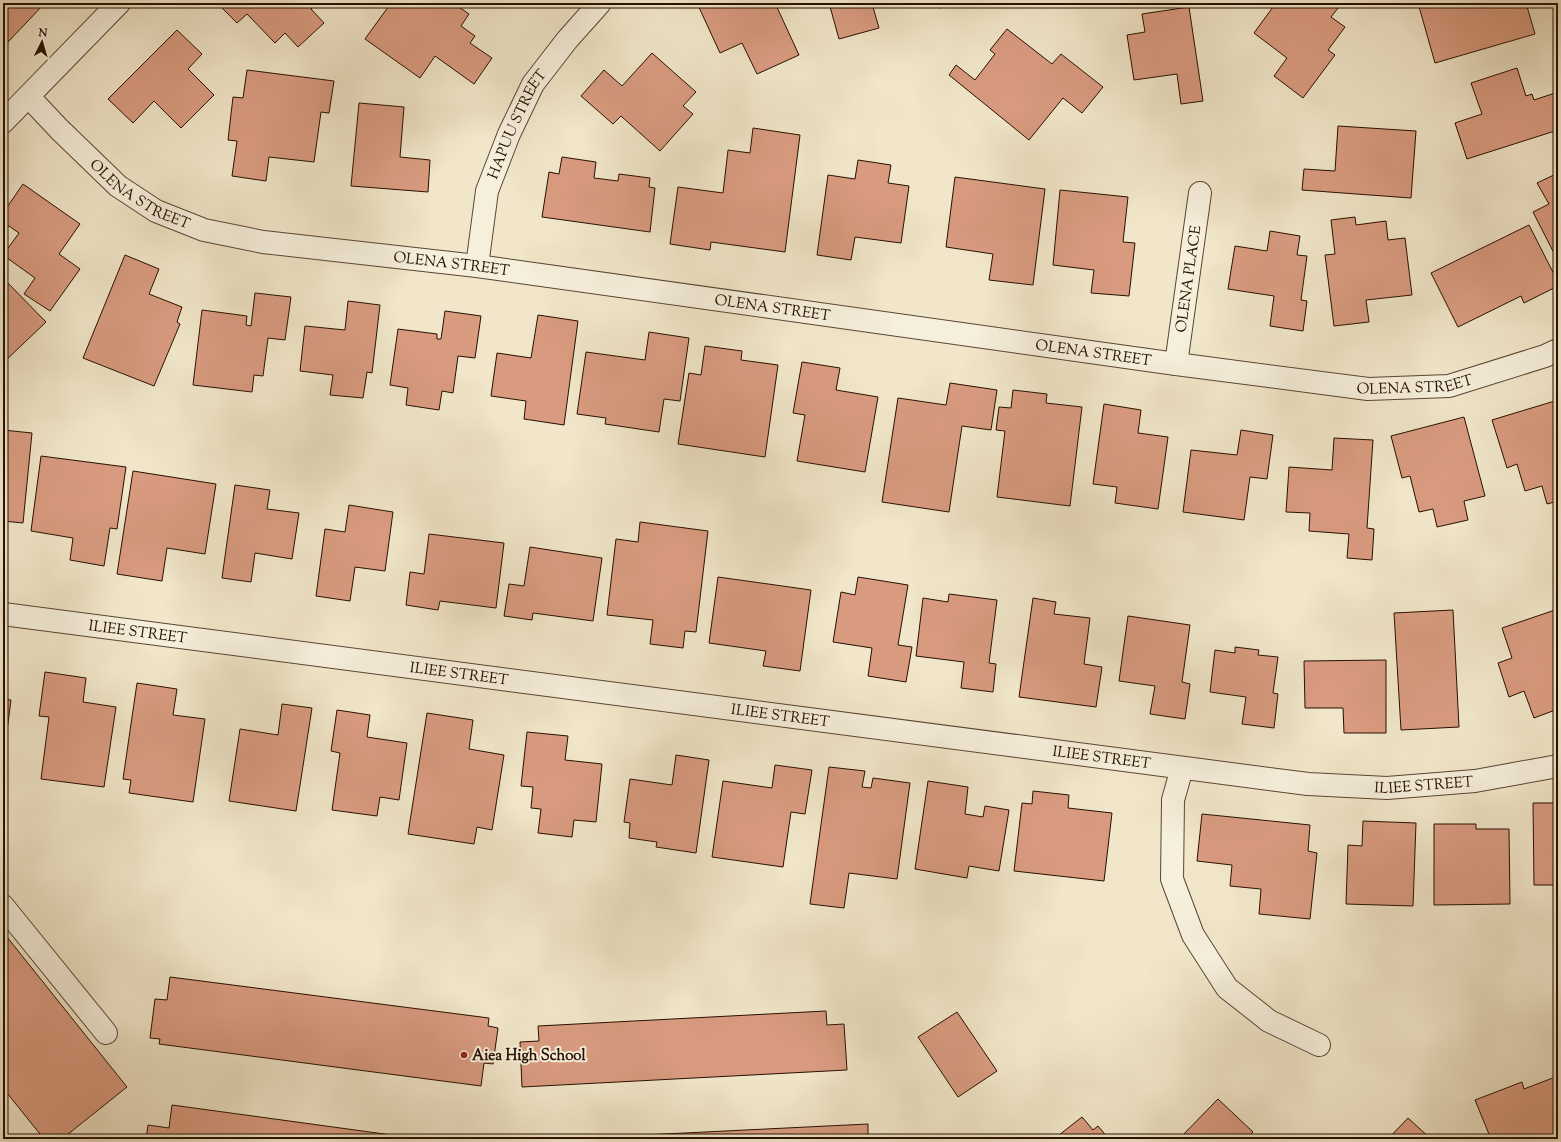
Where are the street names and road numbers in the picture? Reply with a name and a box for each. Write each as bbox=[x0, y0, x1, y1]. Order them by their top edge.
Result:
street label: HAPUU STREET bbox=[484, 65, 553, 182]
street label: OLENA STREET bbox=[84, 155, 193, 236]
street label: OLENA PLACE bbox=[1172, 224, 1207, 334]
street label: OLENA STREET bbox=[392, 248, 511, 283]
street label: OLENA STREET bbox=[713, 290, 832, 328]
street label: OLENA STREET bbox=[1034, 335, 1153, 372]
street label: OLENA STREET bbox=[1355, 370, 1476, 401]
street label: ILIEE STREET bbox=[87, 616, 189, 650]
street label: ILIEE STREET bbox=[408, 658, 510, 692]
street label: ILIEE STREET bbox=[730, 700, 831, 734]
street label: ILIEE STREET bbox=[1051, 742, 1152, 775]
street label: ILIEE STREET bbox=[1374, 772, 1475, 800]

